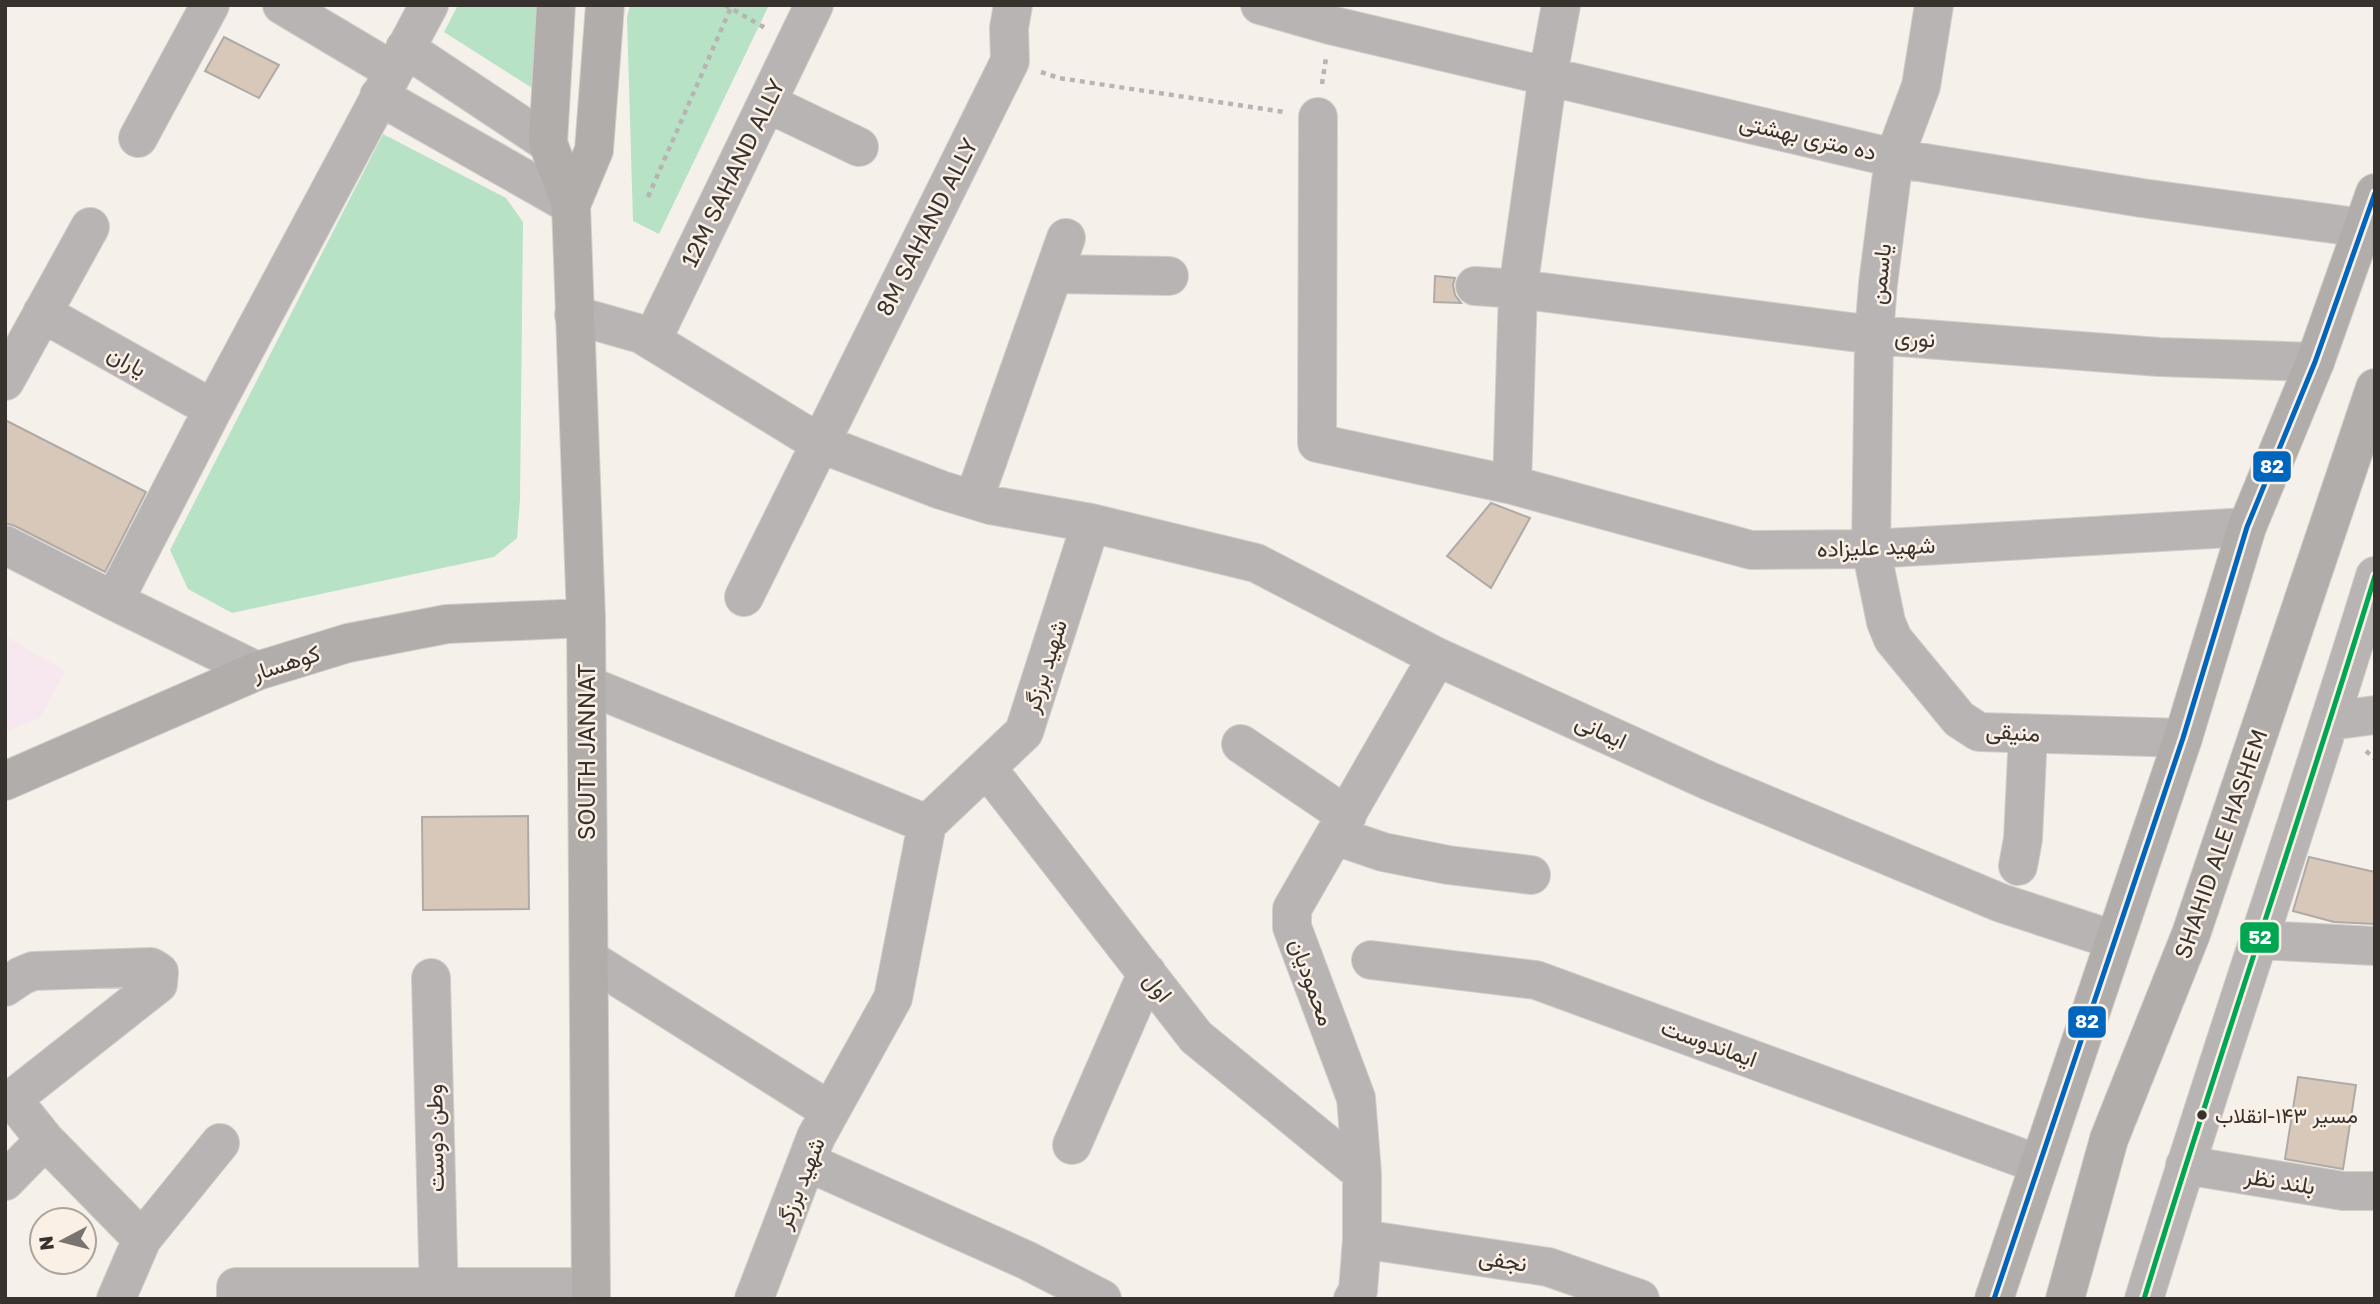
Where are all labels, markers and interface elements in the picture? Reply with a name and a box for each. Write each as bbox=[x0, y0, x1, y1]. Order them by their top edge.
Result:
street label: 12M SAHAND ALLY bbox=[674, 74, 790, 271]
street label: ده متری بهشتی bbox=[1737, 107, 1879, 167]
street label: 8M SAHAND ALLY bbox=[869, 133, 983, 320]
street label: یاسمن bbox=[1862, 242, 1897, 306]
street label: نوری bbox=[1894, 322, 1936, 354]
street label: یاران bbox=[102, 338, 152, 384]
line badge: 82 bbox=[2252, 450, 2292, 483]
text: 82 bbox=[2260, 454, 2284, 477]
street label: شهید علیزاده bbox=[1816, 530, 1936, 564]
street label: شهید برزگر bbox=[1016, 616, 1074, 717]
street label: کوهسار bbox=[247, 638, 324, 688]
street label: SOUTH JANNAT bbox=[572, 664, 600, 840]
street label: ایمانی bbox=[1571, 706, 1631, 755]
street label: منیقی bbox=[1985, 715, 2041, 748]
street label: SHAHID ALE HASHEM bbox=[2168, 725, 2273, 962]
line badge: 52 bbox=[2239, 921, 2280, 954]
text: 52 bbox=[2248, 925, 2272, 948]
street label: محمودیان bbox=[1282, 934, 1342, 1030]
street label: اول bbox=[1137, 966, 1179, 1008]
line badge: 82 bbox=[2067, 1005, 2107, 1039]
text: 82 bbox=[2075, 1009, 2099, 1032]
street label: ایماندوست bbox=[1657, 1012, 1761, 1073]
street label: وطن دوست bbox=[419, 1084, 450, 1192]
place label: مسیر ۱۴۳-انقلاب bbox=[2215, 1102, 2358, 1129]
marker: مسیر ۱۴۳-انقلاب bbox=[2195, 1108, 2209, 1122]
street label: شهید برزگر bbox=[768, 1133, 832, 1234]
street label: بلند نظر bbox=[2242, 1160, 2317, 1201]
north arrow bbox=[28, 1206, 98, 1276]
text: N bbox=[33, 1235, 58, 1252]
street label: نجفی bbox=[1477, 1241, 1529, 1278]

